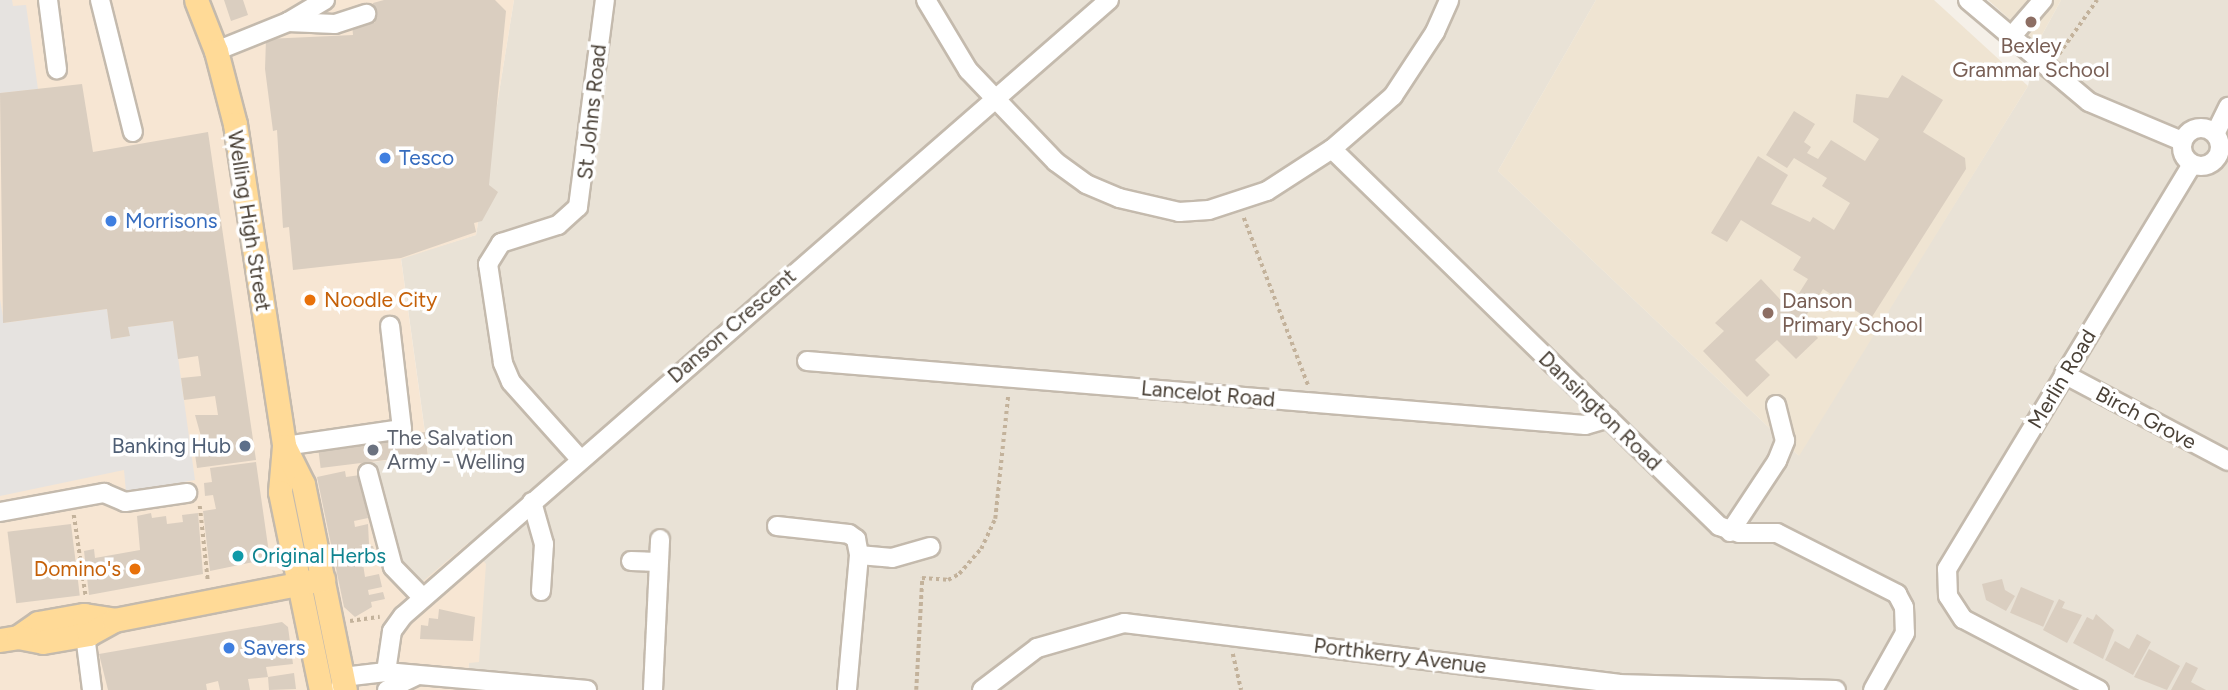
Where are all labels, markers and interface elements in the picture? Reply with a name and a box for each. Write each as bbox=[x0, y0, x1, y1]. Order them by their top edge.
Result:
marker: Bexley Grammar School bbox=[2023, 14, 2039, 30]
place label: Bexley Grammar School bbox=[1952, 33, 2110, 83]
street label: St Johns Road bbox=[572, 43, 612, 181]
street label: Welling High Street bbox=[222, 129, 276, 313]
place label: Tesco bbox=[399, 145, 454, 171]
marker: Tesco bbox=[377, 150, 393, 166]
place label: Morrisons bbox=[125, 208, 217, 234]
marker: Morrisons bbox=[103, 213, 119, 229]
street label: Danson Crescent bbox=[663, 263, 801, 389]
place label: Noodle City bbox=[324, 287, 437, 313]
place label: Danson Primary School bbox=[1782, 288, 1923, 338]
marker: Noodle City bbox=[302, 292, 318, 308]
marker: Danson Primary School bbox=[1760, 305, 1776, 321]
street label: Merlin Road bbox=[2023, 325, 2101, 433]
street label: Dansington Road bbox=[1533, 346, 1667, 476]
street label: Lancelot Road bbox=[1140, 376, 1276, 412]
street label: Birch Grove bbox=[2091, 381, 2201, 455]
place label: The Salvation Army - Welling bbox=[387, 425, 525, 475]
place label: Banking Hub bbox=[112, 433, 231, 459]
marker: Banking Hub bbox=[237, 438, 253, 454]
marker: The Salvation Army - Welling bbox=[365, 442, 381, 458]
place label: Original Herbs bbox=[252, 543, 386, 569]
marker: Original Herbs bbox=[230, 548, 246, 564]
place label: Domino's bbox=[34, 556, 121, 582]
marker: Domino's bbox=[127, 561, 143, 577]
street label: Porthkerry Avenue bbox=[1312, 633, 1488, 679]
place label: Savers bbox=[243, 635, 305, 661]
marker: Savers bbox=[221, 640, 237, 656]

